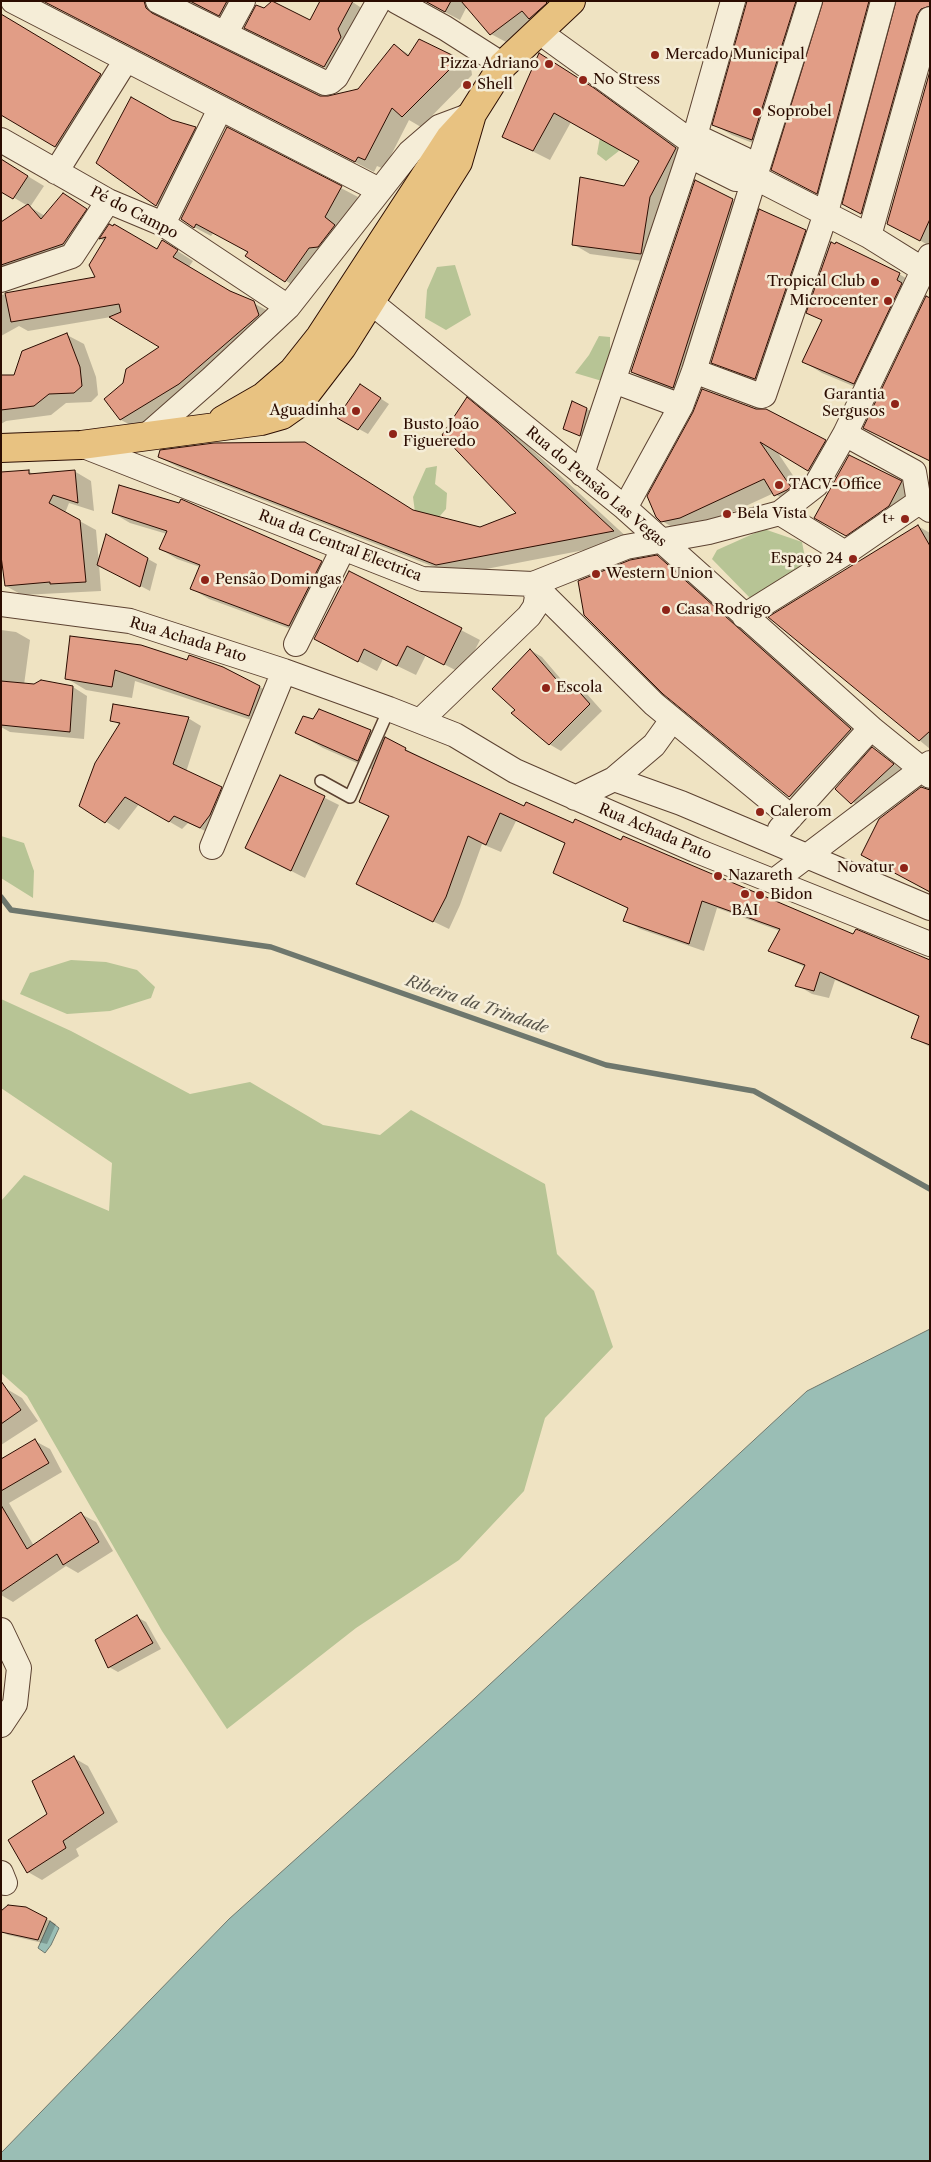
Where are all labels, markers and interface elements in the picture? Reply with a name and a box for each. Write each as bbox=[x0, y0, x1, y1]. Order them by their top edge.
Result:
place label: Mercado Municipal bbox=[665, 46, 805, 64]
marker: Mercado Municipal bbox=[649, 49, 661, 61]
place label: Pizza Adriano bbox=[440, 55, 539, 73]
marker: Pizza Adriano bbox=[543, 58, 555, 70]
place label: No Stress bbox=[593, 71, 660, 89]
marker: No Stress bbox=[577, 74, 589, 86]
place label: Shell bbox=[477, 76, 513, 94]
marker: Shell bbox=[461, 79, 473, 91]
place label: Soprobel bbox=[767, 103, 832, 121]
marker: Soprobel bbox=[751, 106, 763, 118]
street label: Pé do Campo bbox=[87, 183, 181, 243]
place label: Tropical Club bbox=[767, 273, 865, 291]
marker: Tropical Club bbox=[869, 276, 881, 288]
place label: Microcenter bbox=[789, 292, 878, 310]
marker: Microcenter bbox=[882, 295, 894, 307]
place label: Garantia Sergusos bbox=[822, 386, 885, 421]
marker: Garantia Sergusos bbox=[889, 398, 901, 410]
place label: Aguadinha bbox=[269, 402, 346, 420]
marker: Aguadinha bbox=[350, 405, 362, 417]
place label: Busto João Figueredo bbox=[403, 416, 479, 451]
street label: Rua do Pensão Las Vegas bbox=[522, 423, 670, 551]
marker: Busto João Figueredo bbox=[387, 428, 399, 440]
place label: TACV-Office bbox=[789, 476, 881, 494]
marker: TACV-Office bbox=[773, 479, 785, 491]
place label: Bela Vista bbox=[737, 505, 807, 523]
street label: Rua da Central Electrica bbox=[256, 507, 424, 585]
marker: Bela Vista bbox=[721, 508, 733, 520]
place label: t+ bbox=[882, 510, 895, 528]
marker: t+ bbox=[899, 513, 911, 525]
place label: Espaço 24 bbox=[770, 550, 843, 568]
marker: Espaço 24 bbox=[847, 553, 859, 565]
place label: Western Union bbox=[606, 565, 713, 583]
marker: Western Union bbox=[590, 568, 602, 580]
place label: Pensão Domingas bbox=[215, 571, 342, 589]
marker: Pensão Domingas bbox=[199, 574, 211, 586]
place label: Casa Rodrigo bbox=[676, 601, 771, 619]
marker: Casa Rodrigo bbox=[660, 604, 672, 616]
street label: Rua Achada Pato bbox=[127, 614, 249, 666]
place label: Escola bbox=[556, 679, 602, 697]
marker: Escola bbox=[540, 682, 552, 694]
street label: Rua Achada Pato bbox=[596, 800, 714, 864]
place label: Calerom bbox=[770, 803, 832, 821]
marker: Calerom bbox=[754, 806, 766, 818]
place label: Novatur bbox=[837, 859, 894, 877]
marker: Novatur bbox=[898, 862, 910, 874]
place label: Nazareth bbox=[728, 867, 793, 885]
marker: Nazareth bbox=[712, 870, 724, 882]
place label: Bidon bbox=[770, 886, 813, 904]
marker: BAI bbox=[739, 888, 751, 900]
marker: Bidon bbox=[754, 889, 766, 901]
place label: BAI bbox=[732, 902, 758, 920]
water label: Ribeira da Trindade bbox=[403, 972, 551, 1038]

